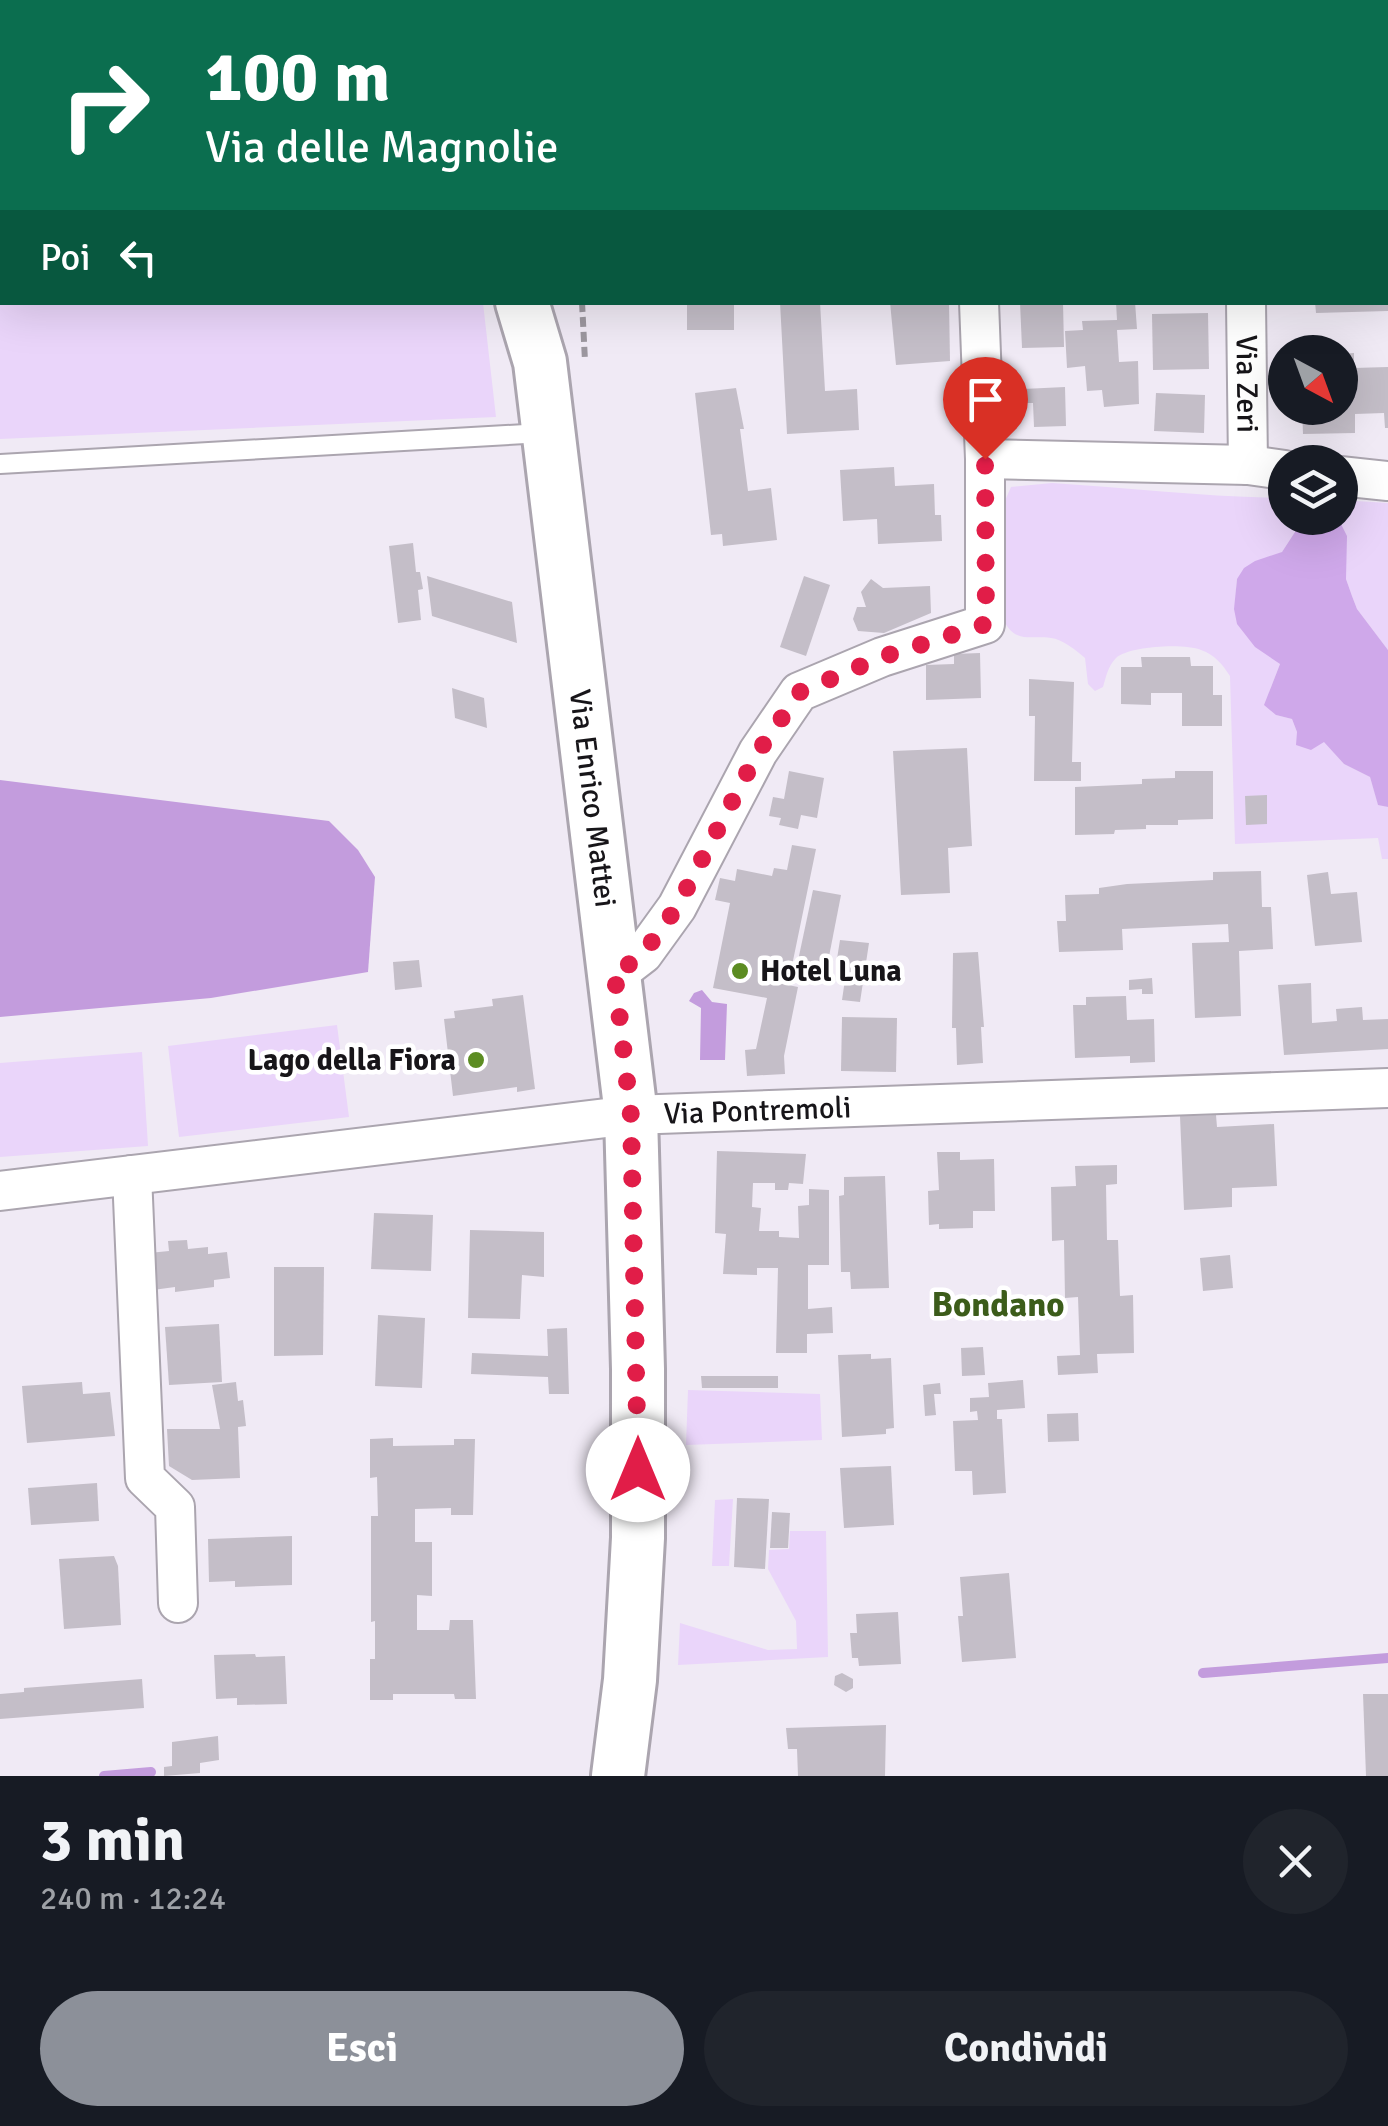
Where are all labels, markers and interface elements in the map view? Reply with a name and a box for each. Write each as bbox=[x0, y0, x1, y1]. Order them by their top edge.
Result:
text: 100 m bbox=[205, 34, 390, 120]
icon: right bbox=[40, 40, 170, 170]
text: Via delle Magnolie bbox=[205, 120, 558, 175]
icon: left bbox=[111, 230, 166, 285]
text: Poi bbox=[40, 234, 91, 281]
street label: Via Zeri bbox=[1227, 335, 1266, 433]
north arrow bbox=[1268, 335, 1358, 425]
map controls bbox=[1268, 335, 1358, 535]
pin bbox=[943, 357, 1028, 460]
icon: arrive bbox=[958, 372, 1013, 427]
button: layers bbox=[1268, 445, 1358, 535]
street label: Via Enrico Mattei bbox=[561, 687, 624, 909]
place label: Hotel Luna bbox=[760, 953, 902, 990]
marker: Hotel Luna bbox=[729, 960, 751, 982]
place label: Lago della Fiora bbox=[247, 1042, 456, 1079]
marker: Lago della Fiora bbox=[465, 1049, 487, 1071]
street label: Via Pontremoli bbox=[663, 1089, 852, 1133]
district label: Bondano bbox=[931, 1283, 1065, 1326]
position arrow bbox=[586, 1418, 690, 1522]
text: 3 min bbox=[40, 1804, 185, 1878]
button: close bbox=[1243, 1809, 1348, 1914]
text: 240 m · 12:24 bbox=[40, 1879, 226, 1918]
button: Esci bbox=[40, 1991, 684, 2106]
button: Condividi bbox=[704, 1991, 1348, 2106]

